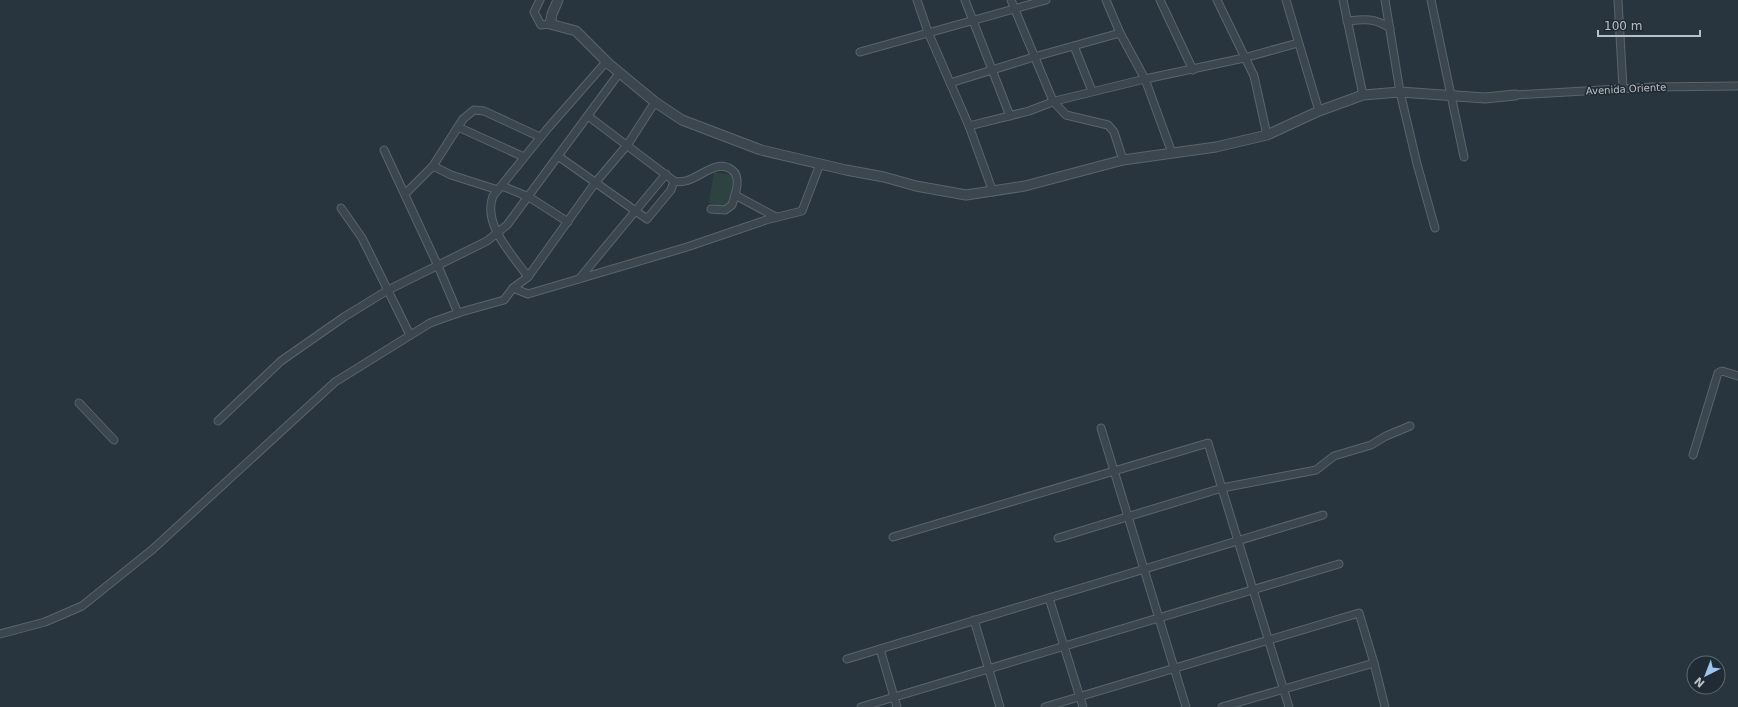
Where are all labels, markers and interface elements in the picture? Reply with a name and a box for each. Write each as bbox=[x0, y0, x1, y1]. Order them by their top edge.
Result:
scale bar bbox=[1598, 12, 1700, 38]
text: 100 m bbox=[1604, 19, 1642, 33]
street label: Avenida Oriente bbox=[1586, 81, 1666, 97]
north arrow bbox=[1686, 655, 1726, 695]
text: N bbox=[1692, 674, 1707, 690]

